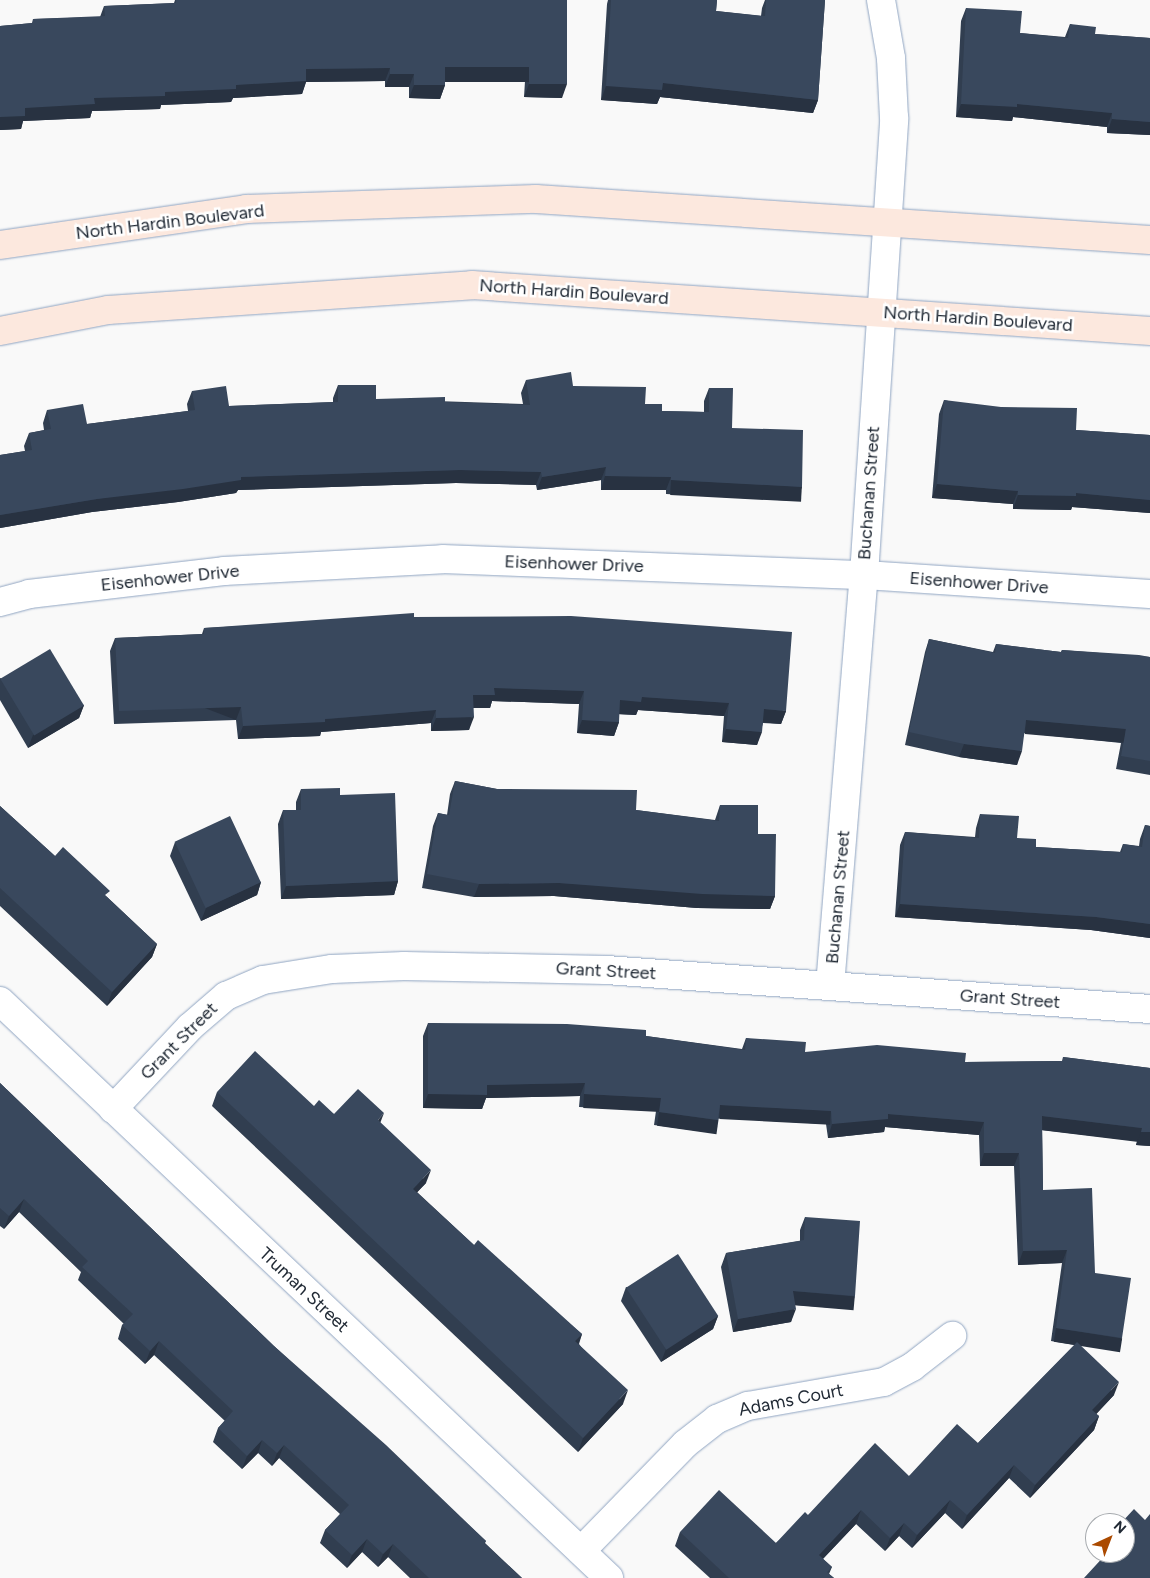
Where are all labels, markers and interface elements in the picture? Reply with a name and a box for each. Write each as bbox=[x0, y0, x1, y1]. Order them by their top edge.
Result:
street label: North Hardin Boulevard bbox=[75, 200, 265, 244]
street label: North Hardin Boulevard bbox=[479, 275, 669, 309]
street label: North Hardin Boulevard bbox=[883, 302, 1073, 336]
street label: Buchanan Street bbox=[854, 425, 884, 561]
street label: Eisenhower Drive bbox=[504, 551, 644, 577]
street label: Eisenhower Drive bbox=[100, 560, 240, 596]
street label: Eisenhower Drive bbox=[909, 567, 1049, 599]
street label: Buchanan Street bbox=[821, 829, 855, 965]
street label: Grant Street bbox=[555, 958, 657, 984]
street label: Grant Street bbox=[959, 985, 1061, 1013]
street label: Grant Street bbox=[136, 998, 222, 1084]
street label: Truman Street bbox=[255, 1243, 353, 1337]
street label: Adams Court bbox=[737, 1379, 845, 1421]
north arrow bbox=[1085, 1513, 1135, 1563]
text: N bbox=[1110, 1517, 1130, 1537]

